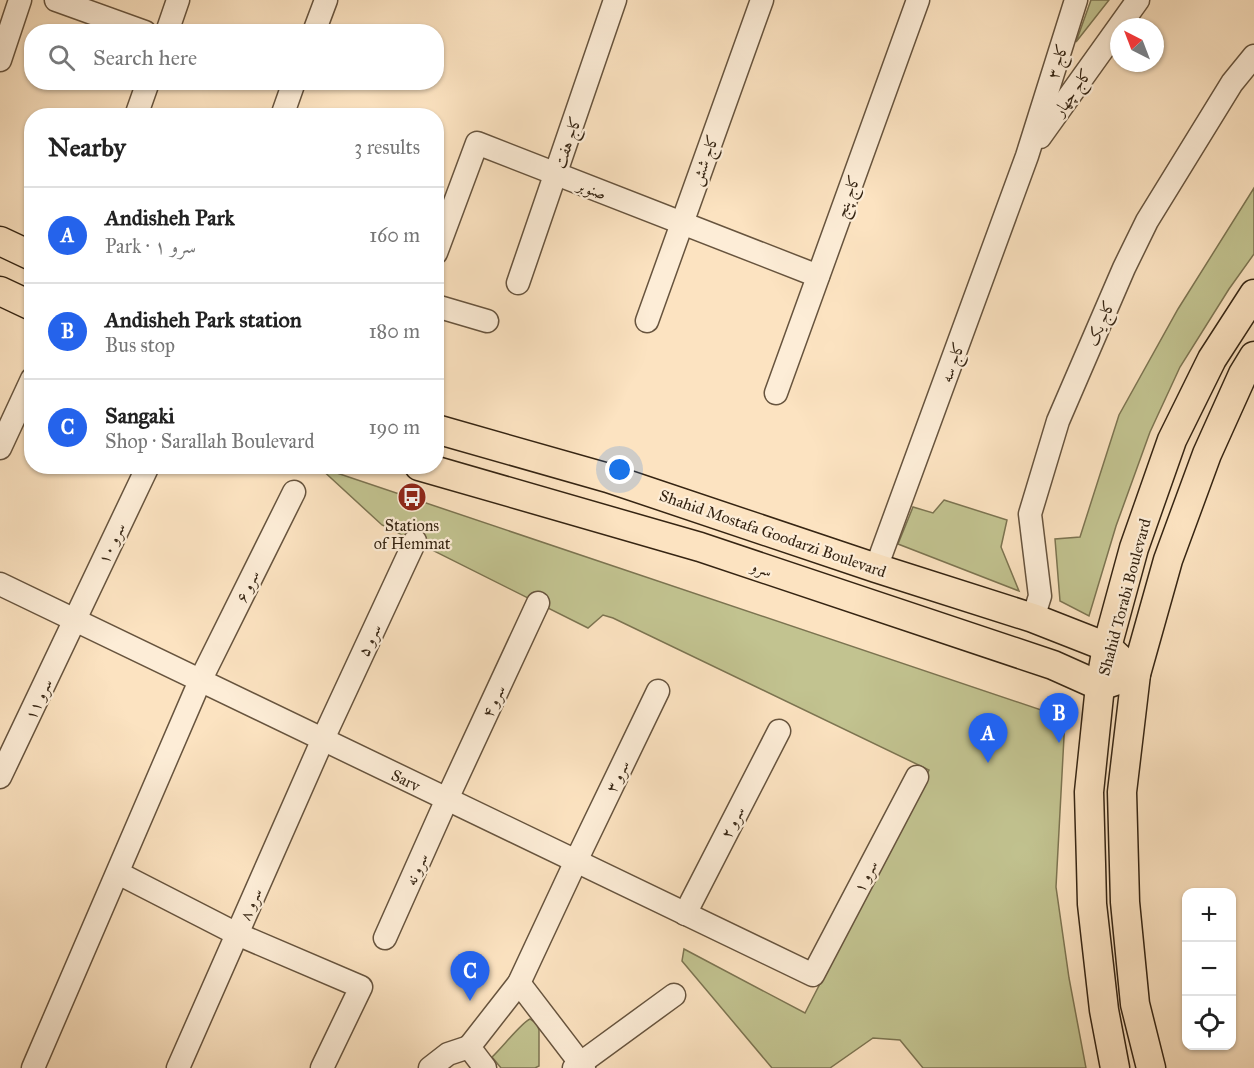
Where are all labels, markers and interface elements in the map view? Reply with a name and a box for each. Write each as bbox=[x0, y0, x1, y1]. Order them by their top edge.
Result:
north arrow bbox=[1110, 18, 1164, 72]
search box bbox=[24, 24, 444, 90]
icon: search bbox=[45, 41, 78, 74]
street label: کاج ۳ bbox=[1043, 41, 1077, 82]
text: Search here bbox=[93, 44, 197, 71]
street label: کاج چهار bbox=[1048, 65, 1100, 124]
street label: کاج هفت bbox=[550, 114, 590, 172]
text: Nearby bbox=[48, 131, 126, 163]
street label: کاج شش bbox=[687, 132, 727, 190]
text: 3 results bbox=[354, 135, 420, 159]
street label: کاج پنج bbox=[831, 172, 869, 222]
street label: صنوبر bbox=[572, 175, 609, 204]
text: Andisheh Park bbox=[105, 204, 235, 231]
text: A bbox=[61, 223, 74, 247]
text: 160 m bbox=[369, 223, 420, 247]
text: Park · سرو ۱ bbox=[105, 234, 196, 258]
street label: کاج یک bbox=[1082, 298, 1123, 351]
text: Andisheh Park station bbox=[105, 306, 302, 333]
text: B bbox=[61, 319, 74, 343]
text: 180 m bbox=[369, 319, 420, 343]
text: Bus stop bbox=[105, 333, 175, 357]
street label: کاج سه bbox=[936, 339, 973, 387]
text: Sangaki bbox=[105, 402, 175, 429]
text: C bbox=[61, 415, 74, 439]
text: 190 m bbox=[369, 415, 420, 439]
text: Shop · Sarallah Boulevard bbox=[105, 429, 315, 453]
your location bbox=[605, 455, 634, 484]
bus stop icon: Stations of Hemmat bbox=[396, 481, 428, 513]
street label: Shahid Mostafa Goodarzi Boulevard bbox=[657, 486, 889, 581]
place label: Stations of Hemmat bbox=[374, 516, 451, 553]
street label: Shahid Torabi Boulevard bbox=[1094, 516, 1155, 678]
street label: سرو ۱۰ bbox=[94, 520, 130, 567]
street label: سرو bbox=[747, 556, 775, 582]
street label: سرو ۶ bbox=[232, 567, 264, 606]
street label: سرو ۵ bbox=[354, 621, 386, 660]
street label: سرو ۱۱ bbox=[21, 676, 57, 723]
street label: سرو ۴ bbox=[478, 682, 510, 721]
pin: B bbox=[1040, 694, 1078, 743]
pin: A bbox=[968, 714, 1008, 763]
street label: سرو ۳ bbox=[602, 757, 634, 796]
street label: Sarv bbox=[388, 765, 425, 796]
street label: سرو ۲ bbox=[716, 803, 749, 842]
street label: سرو نه bbox=[401, 850, 433, 889]
street label: سرو ۱ bbox=[849, 857, 883, 896]
street label: سرو ۸ bbox=[235, 885, 267, 924]
map controls bbox=[1182, 888, 1236, 1050]
button: + bbox=[1182, 888, 1236, 942]
button: − bbox=[1182, 942, 1236, 996]
pin: C bbox=[450, 952, 490, 1001]
button: locate bbox=[1182, 996, 1236, 1050]

